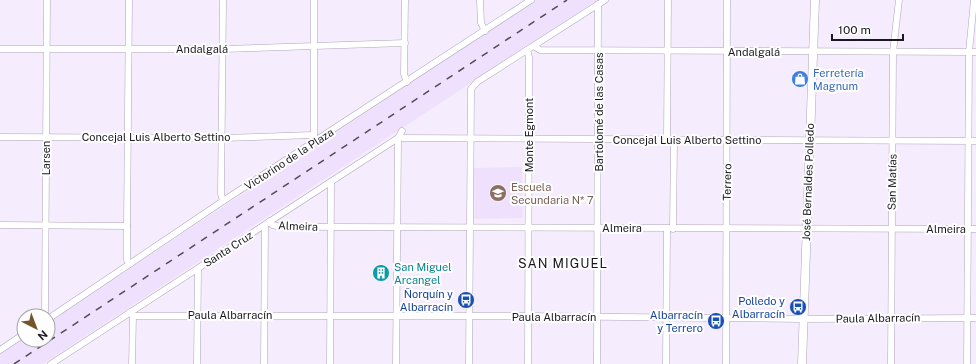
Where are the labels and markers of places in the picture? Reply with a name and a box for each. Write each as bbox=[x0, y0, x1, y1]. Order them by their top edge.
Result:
place label: Ferretería Magnum bbox=[813, 67, 864, 92]
shop icon: Ferretería Magnum bbox=[790, 69, 810, 89]
place label: Escuela Secundaria N* 7 bbox=[511, 181, 594, 206]
school or university icon: Escuela Secundaria N* 7 bbox=[488, 183, 508, 203]
place label: San Miguel Arcangel bbox=[394, 261, 452, 286]
building icon: San Miguel Arcangel bbox=[371, 263, 391, 283]
place label: Ñorquín y Albarracín bbox=[400, 288, 453, 313]
bus stop icon: Ñorquín y Albarracín bbox=[456, 290, 476, 310]
place label: Polledo y Albarracín bbox=[732, 295, 785, 320]
bus stop icon: Polledo y Albarracín bbox=[788, 297, 808, 317]
place label: Albarracín y Terrero bbox=[650, 309, 703, 334]
bus stop icon: Albarracín y Terrero bbox=[706, 311, 726, 331]

